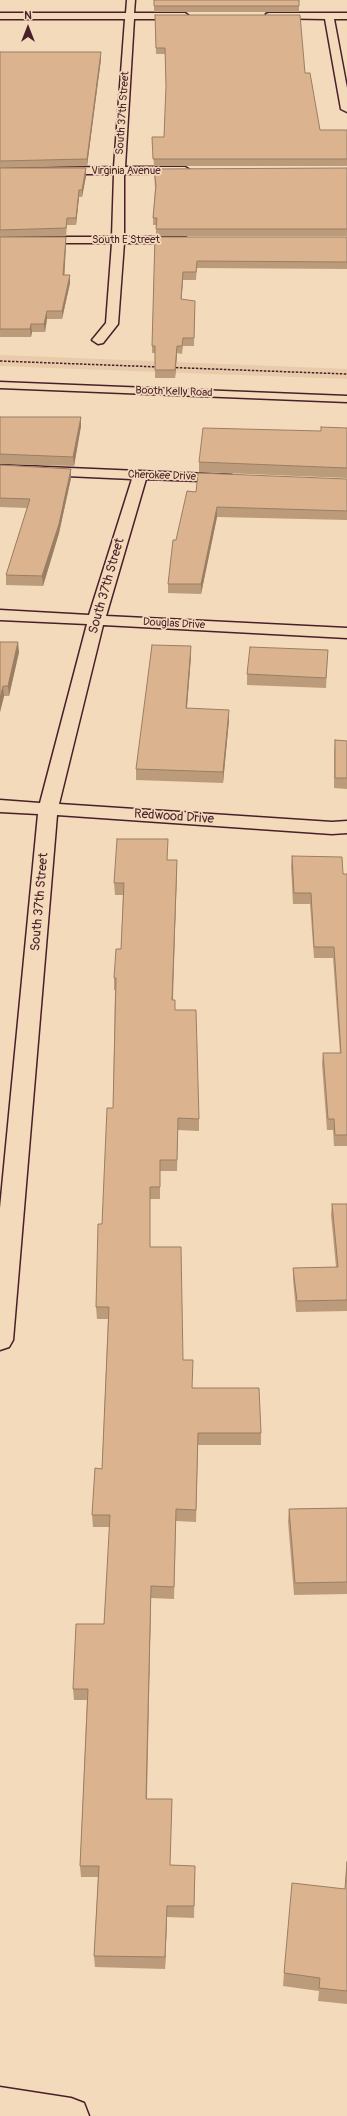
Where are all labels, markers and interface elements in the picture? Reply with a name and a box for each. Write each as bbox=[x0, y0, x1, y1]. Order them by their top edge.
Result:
north arrow bbox=[8, 8, 48, 48]
text: N bbox=[24, 9, 32, 22]
street label: South 37th Street bbox=[114, 71, 132, 155]
street label: Virginia Avenue bbox=[91, 164, 161, 178]
street label: South E Street bbox=[92, 233, 160, 247]
street label: Booth Kelly Road bbox=[135, 384, 213, 400]
street label: Cherokee Drive bbox=[128, 468, 196, 484]
street label: South 37th Street bbox=[86, 536, 128, 636]
street label: Douglas Drive bbox=[143, 616, 205, 632]
street label: Redwood Drive bbox=[134, 806, 214, 828]
street label: South 37th Street bbox=[28, 852, 52, 952]

